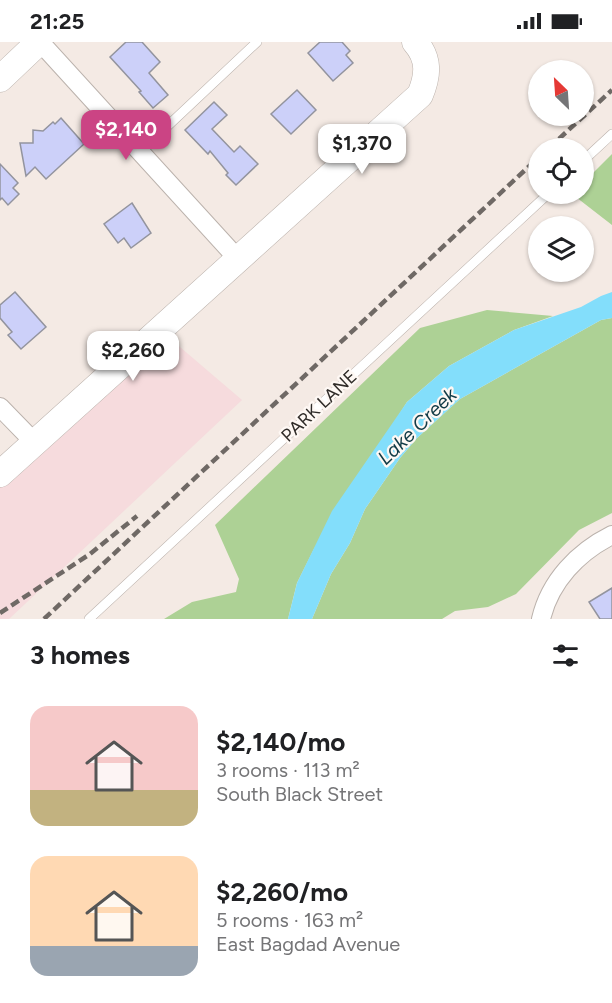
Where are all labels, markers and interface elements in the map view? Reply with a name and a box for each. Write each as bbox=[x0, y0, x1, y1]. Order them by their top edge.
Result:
text: 21:25 bbox=[30, 8, 84, 35]
north arrow bbox=[528, 60, 594, 126]
map controls bbox=[528, 60, 594, 282]
pin: $2,140 bbox=[77, 110, 175, 161]
text: $2,140 bbox=[95, 117, 157, 141]
pin: $1,370 bbox=[313, 124, 411, 175]
text: $1,370 bbox=[332, 131, 392, 155]
button: locate bbox=[528, 138, 594, 204]
button: layers bbox=[528, 216, 594, 282]
pin: $2,260 bbox=[84, 331, 182, 382]
text: $2,260 bbox=[101, 338, 165, 362]
street label: PARK LANE bbox=[277, 365, 361, 447]
water label: Lake Creek bbox=[373, 382, 462, 469]
text: 3 homes bbox=[30, 639, 130, 671]
icon: filters bbox=[549, 639, 582, 672]
text: $2,140/mo bbox=[216, 726, 345, 758]
icon: home bbox=[78, 730, 150, 802]
text: 3 rooms · 113 m² bbox=[216, 758, 360, 782]
text: South Black Street bbox=[216, 782, 383, 806]
text: $2,260/mo bbox=[216, 876, 348, 908]
icon: home bbox=[78, 880, 150, 952]
text: 5 rooms · 163 m² bbox=[216, 908, 363, 932]
text: East Bagdad Avenue bbox=[216, 932, 400, 956]

